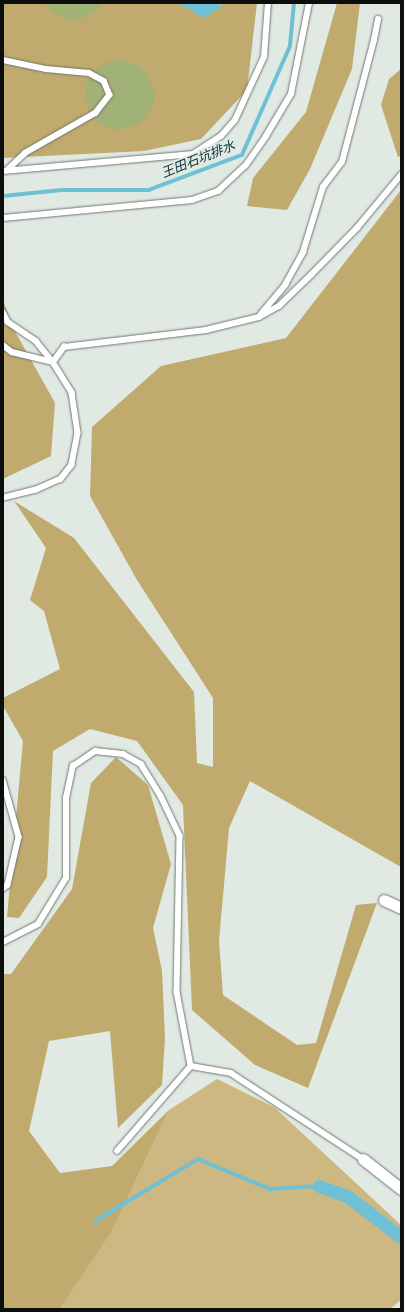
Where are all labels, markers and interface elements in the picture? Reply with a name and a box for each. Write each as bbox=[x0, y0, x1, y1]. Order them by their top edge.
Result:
water label: 王田石坑排水 bbox=[159, 137, 237, 181]

